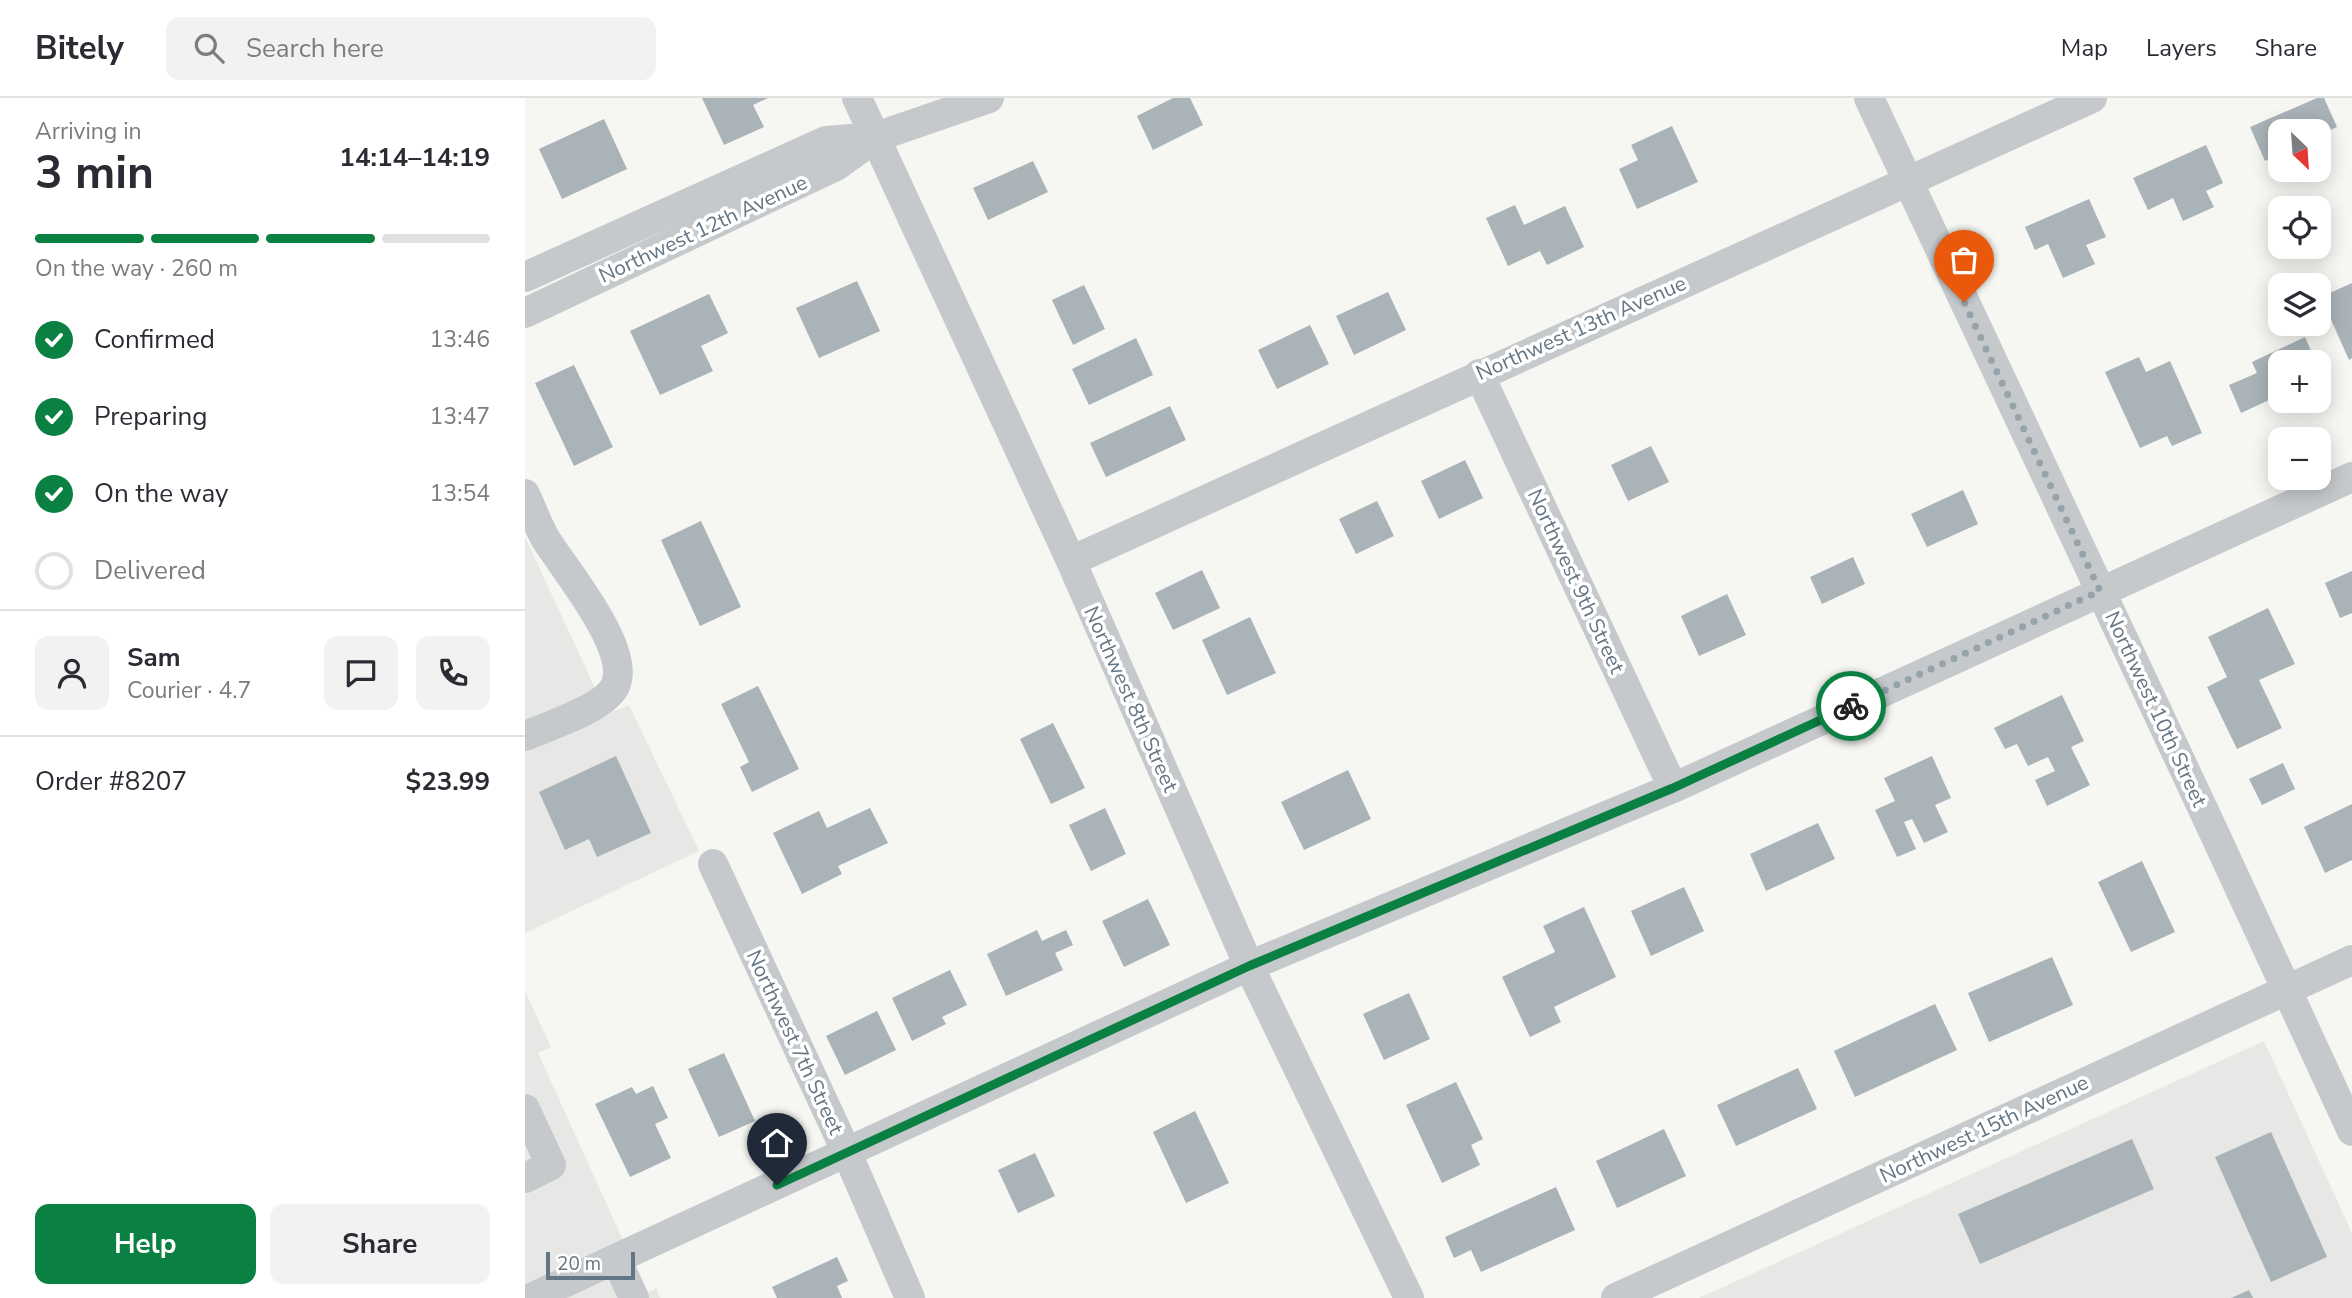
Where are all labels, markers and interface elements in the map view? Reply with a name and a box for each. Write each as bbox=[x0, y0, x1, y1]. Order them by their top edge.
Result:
search box bbox=[166, 17, 656, 80]
text: Bitely bbox=[35, 26, 124, 71]
icon: search bbox=[190, 29, 228, 67]
text: Search here bbox=[246, 31, 384, 66]
text: Map bbox=[2061, 32, 2108, 64]
text: Layers bbox=[2146, 32, 2217, 64]
text: Share bbox=[2255, 32, 2317, 64]
text: Arriving in bbox=[35, 116, 142, 147]
north arrow bbox=[2268, 119, 2331, 182]
map controls bbox=[2268, 119, 2331, 490]
text: 14:14–14:19 bbox=[339, 140, 490, 175]
text: 3 min bbox=[35, 141, 154, 204]
street label: Northwest 12th Avenue bbox=[594, 168, 812, 290]
button: locate bbox=[2268, 196, 2331, 259]
pin bbox=[1934, 230, 1994, 302]
icon: bag bbox=[1945, 241, 1983, 279]
text: On the way · 260 m bbox=[35, 253, 238, 284]
street label: Northwest 13th Avenue bbox=[1472, 269, 1690, 387]
button: layers bbox=[2268, 273, 2331, 336]
icon: check bbox=[35, 321, 73, 359]
text: Confirmed bbox=[94, 322, 215, 357]
text: 13:46 bbox=[430, 324, 490, 355]
button: + bbox=[2268, 350, 2331, 413]
icon: check bbox=[35, 398, 73, 436]
text: Preparing bbox=[94, 399, 207, 434]
text: 13:47 bbox=[430, 401, 490, 432]
button: − bbox=[2268, 427, 2331, 490]
icon: check bbox=[35, 475, 73, 513]
text: On the way bbox=[94, 476, 228, 511]
text: 13:54 bbox=[430, 478, 490, 509]
street label: Northwest 9th Street bbox=[1521, 484, 1631, 678]
text: Delivered bbox=[94, 553, 206, 588]
street label: Northwest 8th Street bbox=[1077, 602, 1185, 797]
street label: Northwest 10th Street bbox=[2098, 607, 2214, 812]
button: person bbox=[35, 636, 109, 710]
button: chat bbox=[324, 636, 398, 710]
button: phone bbox=[416, 636, 490, 710]
text: Sam bbox=[127, 640, 180, 675]
courier bbox=[1816, 671, 1886, 741]
text: Courier · 4.7 bbox=[127, 675, 251, 706]
icon: bike bbox=[1832, 687, 1870, 725]
text: Order #8207 bbox=[35, 764, 187, 799]
text: $23.99 bbox=[406, 764, 490, 799]
street label: Northwest 7th Street bbox=[740, 945, 850, 1139]
street label: Northwest 15th Avenue bbox=[1875, 1068, 2093, 1190]
pin bbox=[747, 1113, 807, 1185]
icon: home bbox=[758, 1124, 796, 1162]
button: Help bbox=[35, 1204, 256, 1284]
button: Share bbox=[270, 1204, 490, 1284]
scale bar bbox=[546, 1249, 635, 1281]
text: 20 m bbox=[557, 1251, 601, 1277]

